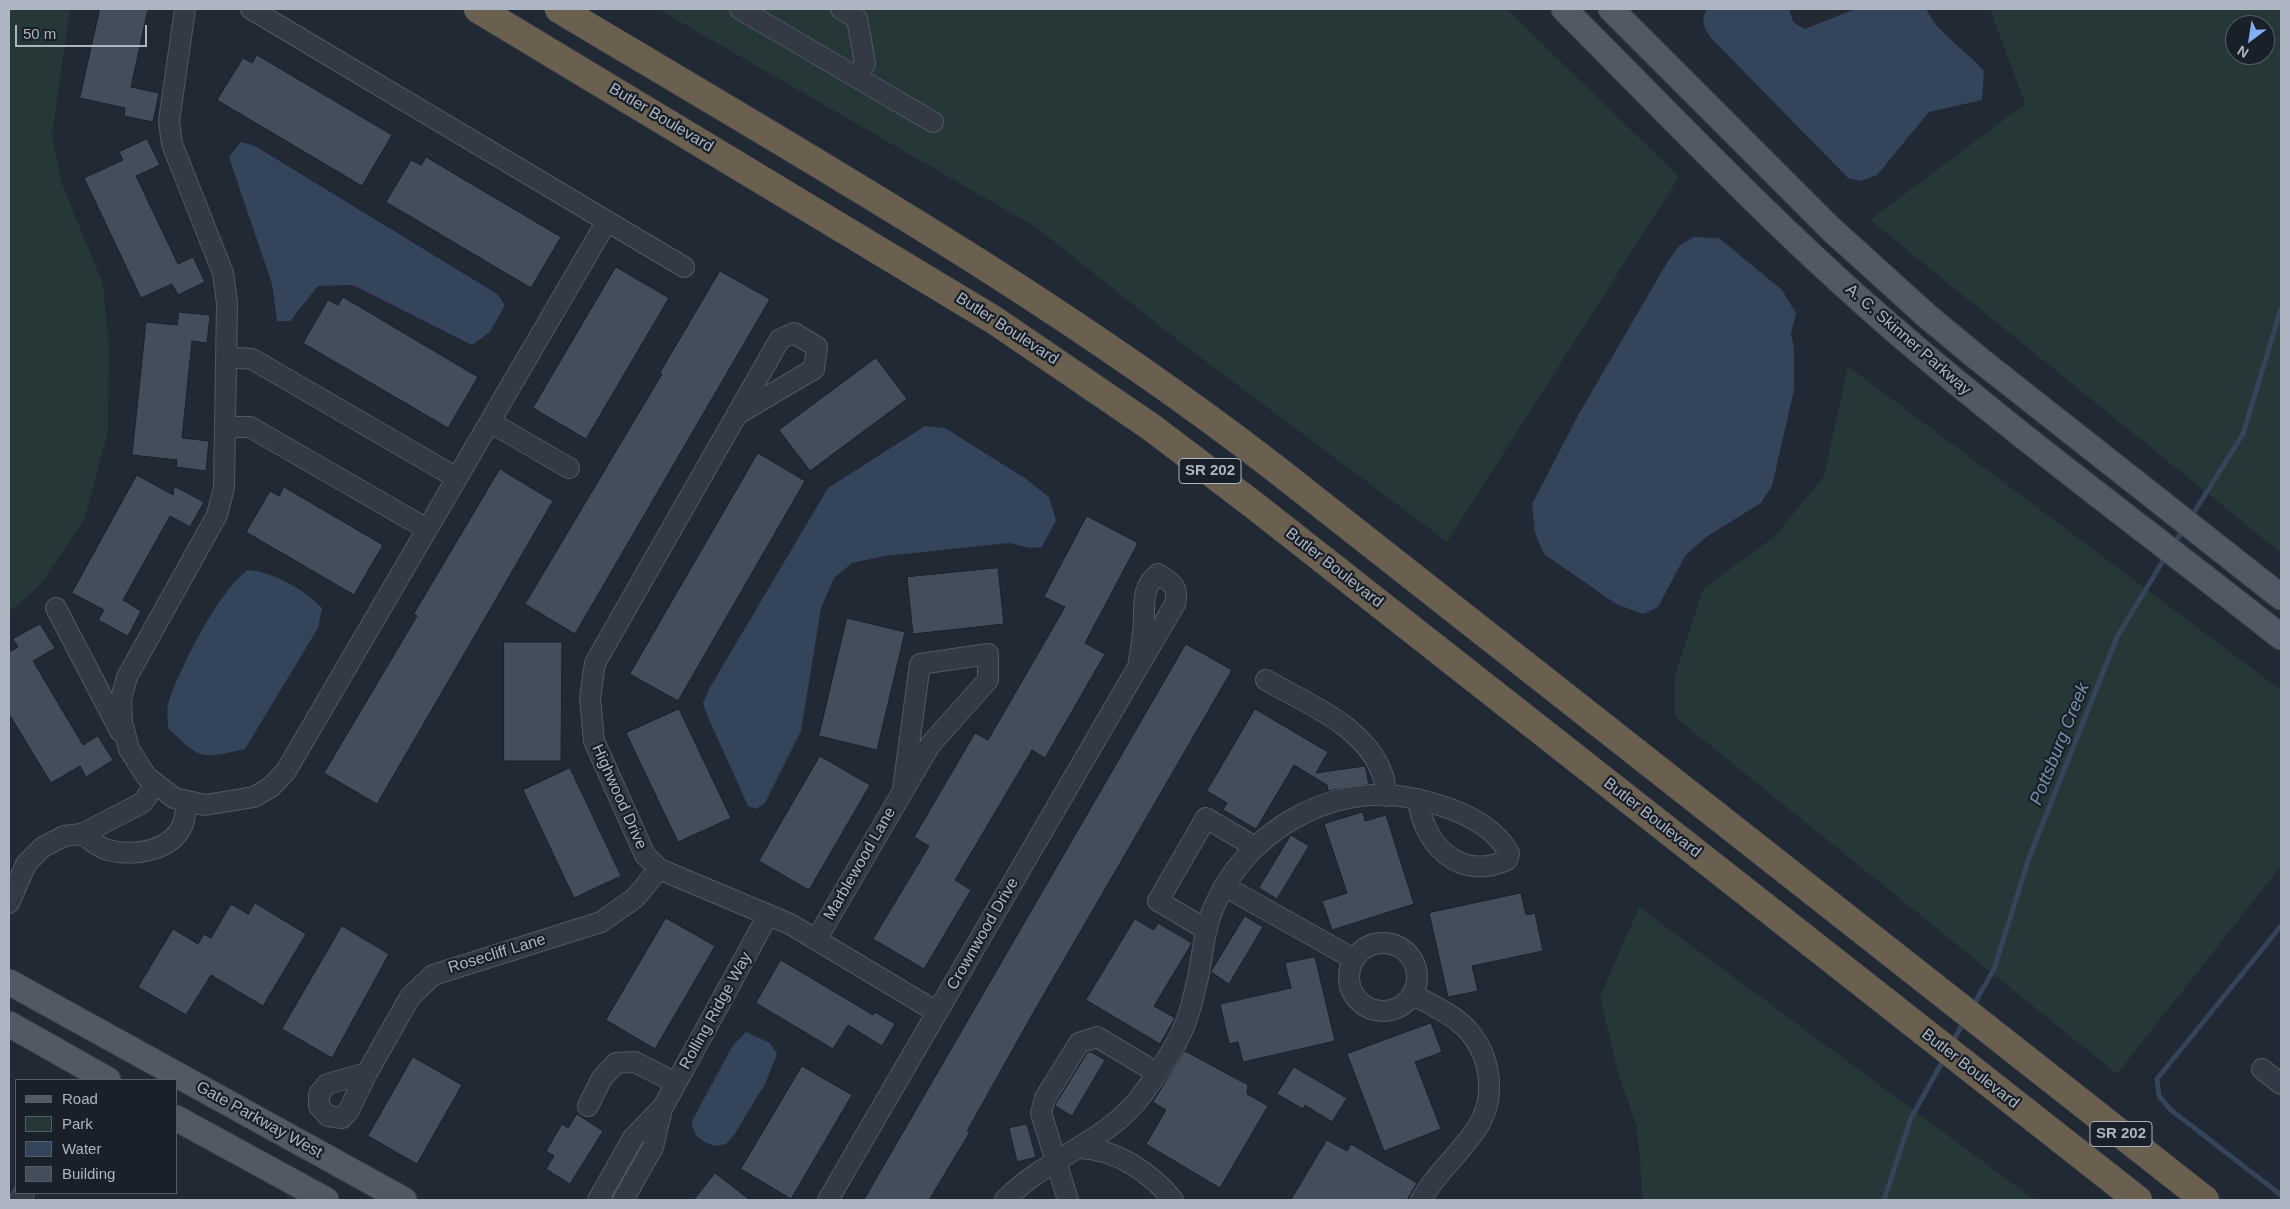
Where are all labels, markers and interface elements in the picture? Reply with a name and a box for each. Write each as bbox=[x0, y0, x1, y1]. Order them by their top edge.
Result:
scale bar bbox=[18, 15, 150, 47]
north arrow bbox=[2225, 15, 2275, 65]
text: 50 m bbox=[23, 25, 56, 42]
text: N bbox=[2234, 43, 2251, 61]
street label: Butler Boulevard bbox=[605, 79, 717, 157]
street label: A. C. Skinner Parkway bbox=[1841, 280, 1975, 400]
street label: Butler Boulevard bbox=[952, 289, 1062, 369]
road number: SR 202 bbox=[1179, 458, 1241, 484]
street label: Butler Boulevard bbox=[1281, 524, 1387, 612]
water label: Pottsburg Creek bbox=[2026, 680, 2094, 808]
street label: Highwood Drive bbox=[587, 742, 651, 852]
street label: Butler Boulevard bbox=[1599, 774, 1705, 862]
street label: Marblewood Lane bbox=[820, 804, 900, 924]
street label: Crownwood Drive bbox=[943, 875, 1023, 993]
street label: Rosecliff Lane bbox=[446, 930, 548, 978]
street label: Rolling Ridge Way bbox=[676, 949, 756, 1073]
street label: Butler Boulevard bbox=[1917, 1025, 2023, 1113]
street label: Gate Parkway West bbox=[193, 1077, 325, 1163]
legend bbox=[15, 1079, 178, 1194]
text: Road bbox=[62, 1090, 98, 1107]
text: Park bbox=[62, 1115, 93, 1132]
road number: SR 202 bbox=[2090, 1122, 2152, 1146]
text: Water bbox=[62, 1140, 101, 1157]
text: Building bbox=[62, 1165, 115, 1182]

